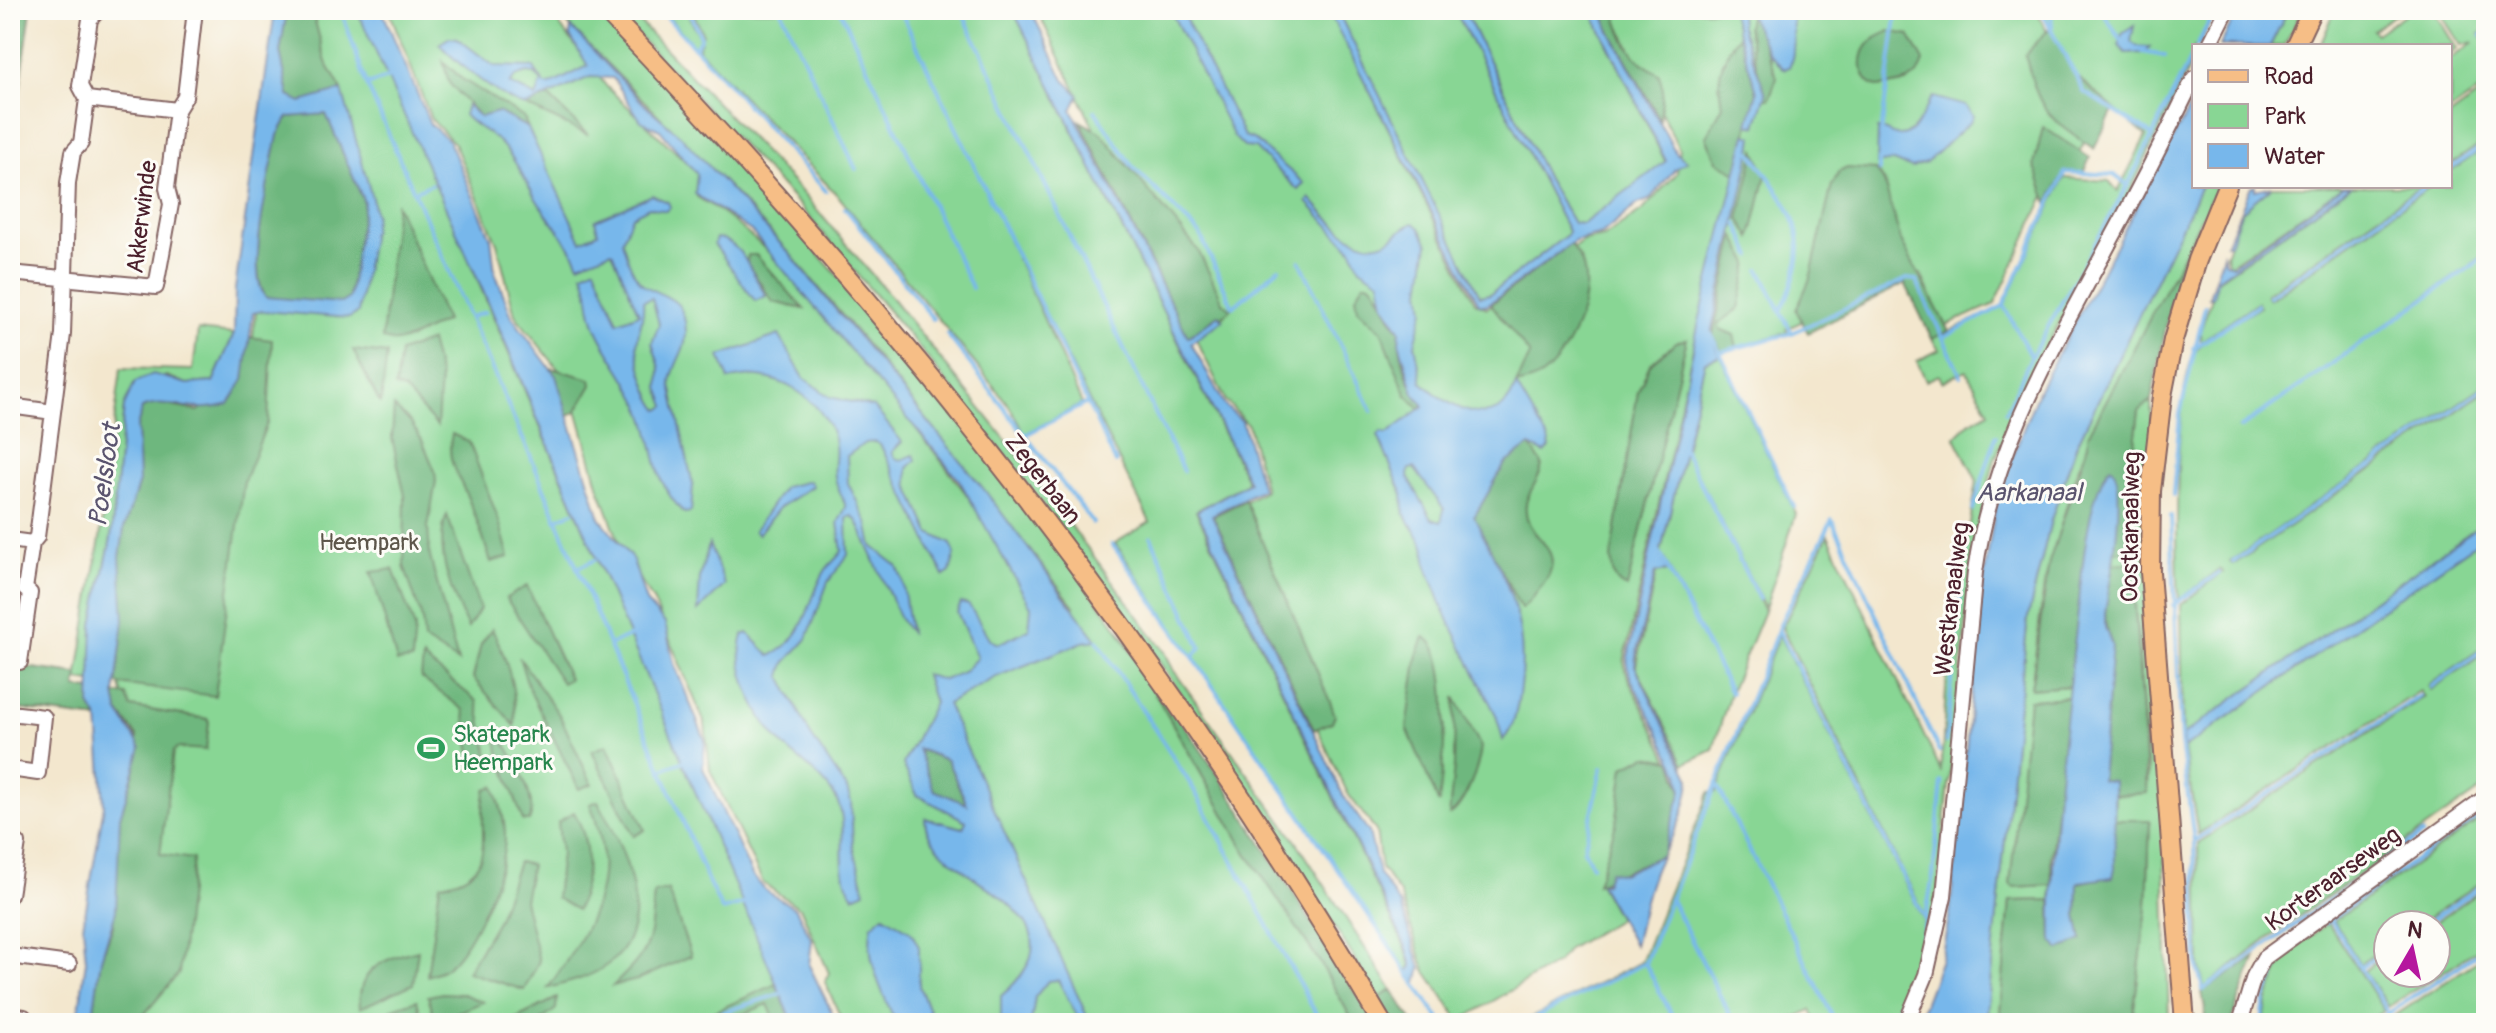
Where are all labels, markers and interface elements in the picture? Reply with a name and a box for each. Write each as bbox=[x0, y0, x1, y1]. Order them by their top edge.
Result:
legend bbox=[2192, 44, 2452, 188]
text: Road bbox=[2264, 62, 2314, 91]
text: Park bbox=[2264, 102, 2306, 131]
text: Water bbox=[2264, 142, 2325, 171]
street label: Akkerwinde bbox=[121, 159, 163, 275]
water label: Poelsloot bbox=[82, 419, 128, 528]
street label: Zegerbaan bbox=[998, 428, 1088, 530]
street label: Oostkanaalweg bbox=[2115, 451, 2147, 603]
water label: Aarkanaal bbox=[1976, 477, 2085, 509]
street label: Westkanaalweg bbox=[1928, 520, 1976, 678]
park label: Heempark bbox=[319, 528, 419, 557]
place label: Skatepark Heempark bbox=[453, 720, 553, 777]
sports icon: Skatepark Heempark bbox=[416, 733, 446, 763]
street label: Korteraarseweg bbox=[2260, 820, 2406, 938]
north arrow bbox=[2372, 909, 2452, 989]
text: N bbox=[2405, 915, 2425, 945]

